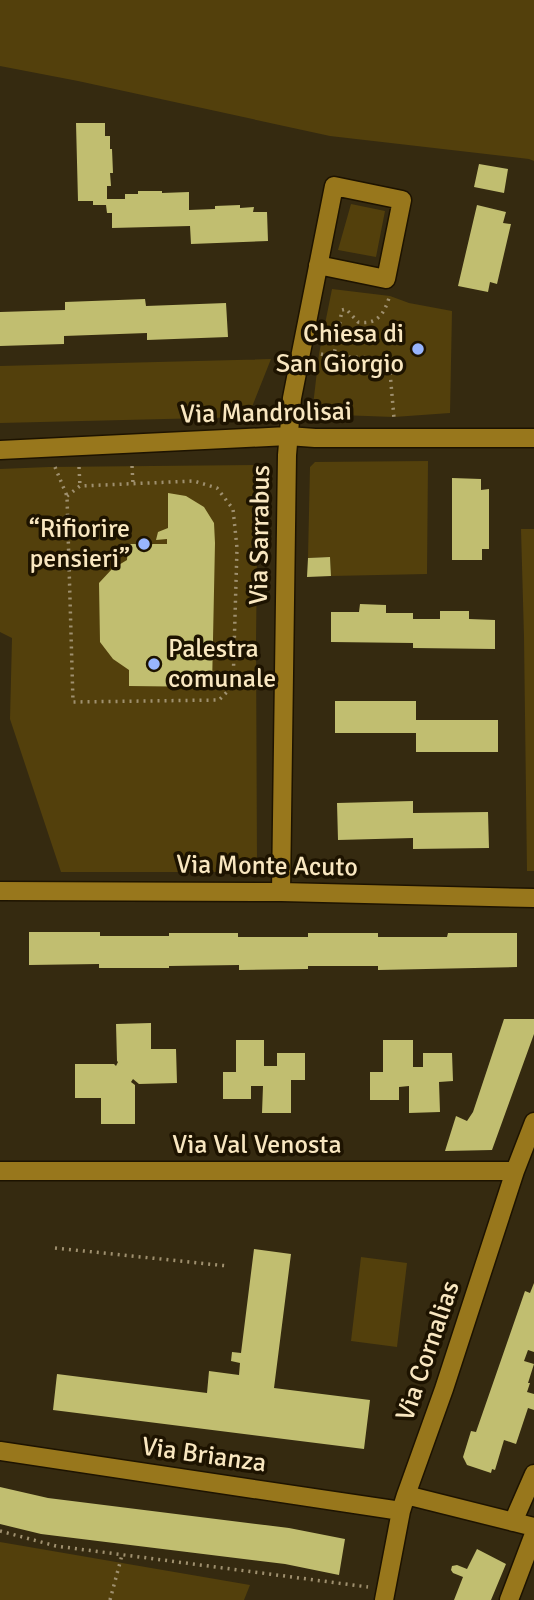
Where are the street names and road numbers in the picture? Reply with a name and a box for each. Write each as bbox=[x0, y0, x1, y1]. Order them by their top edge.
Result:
street label: Via Mandrolisai bbox=[180, 396, 352, 430]
street label: Via Sarrabus bbox=[243, 465, 277, 605]
street label: Via Monte Acuto bbox=[176, 848, 358, 884]
street label: Via Val Venosta bbox=[172, 1129, 342, 1161]
street label: Via Cornalias bbox=[389, 1277, 467, 1425]
street label: Via Brianza bbox=[140, 1430, 268, 1480]

